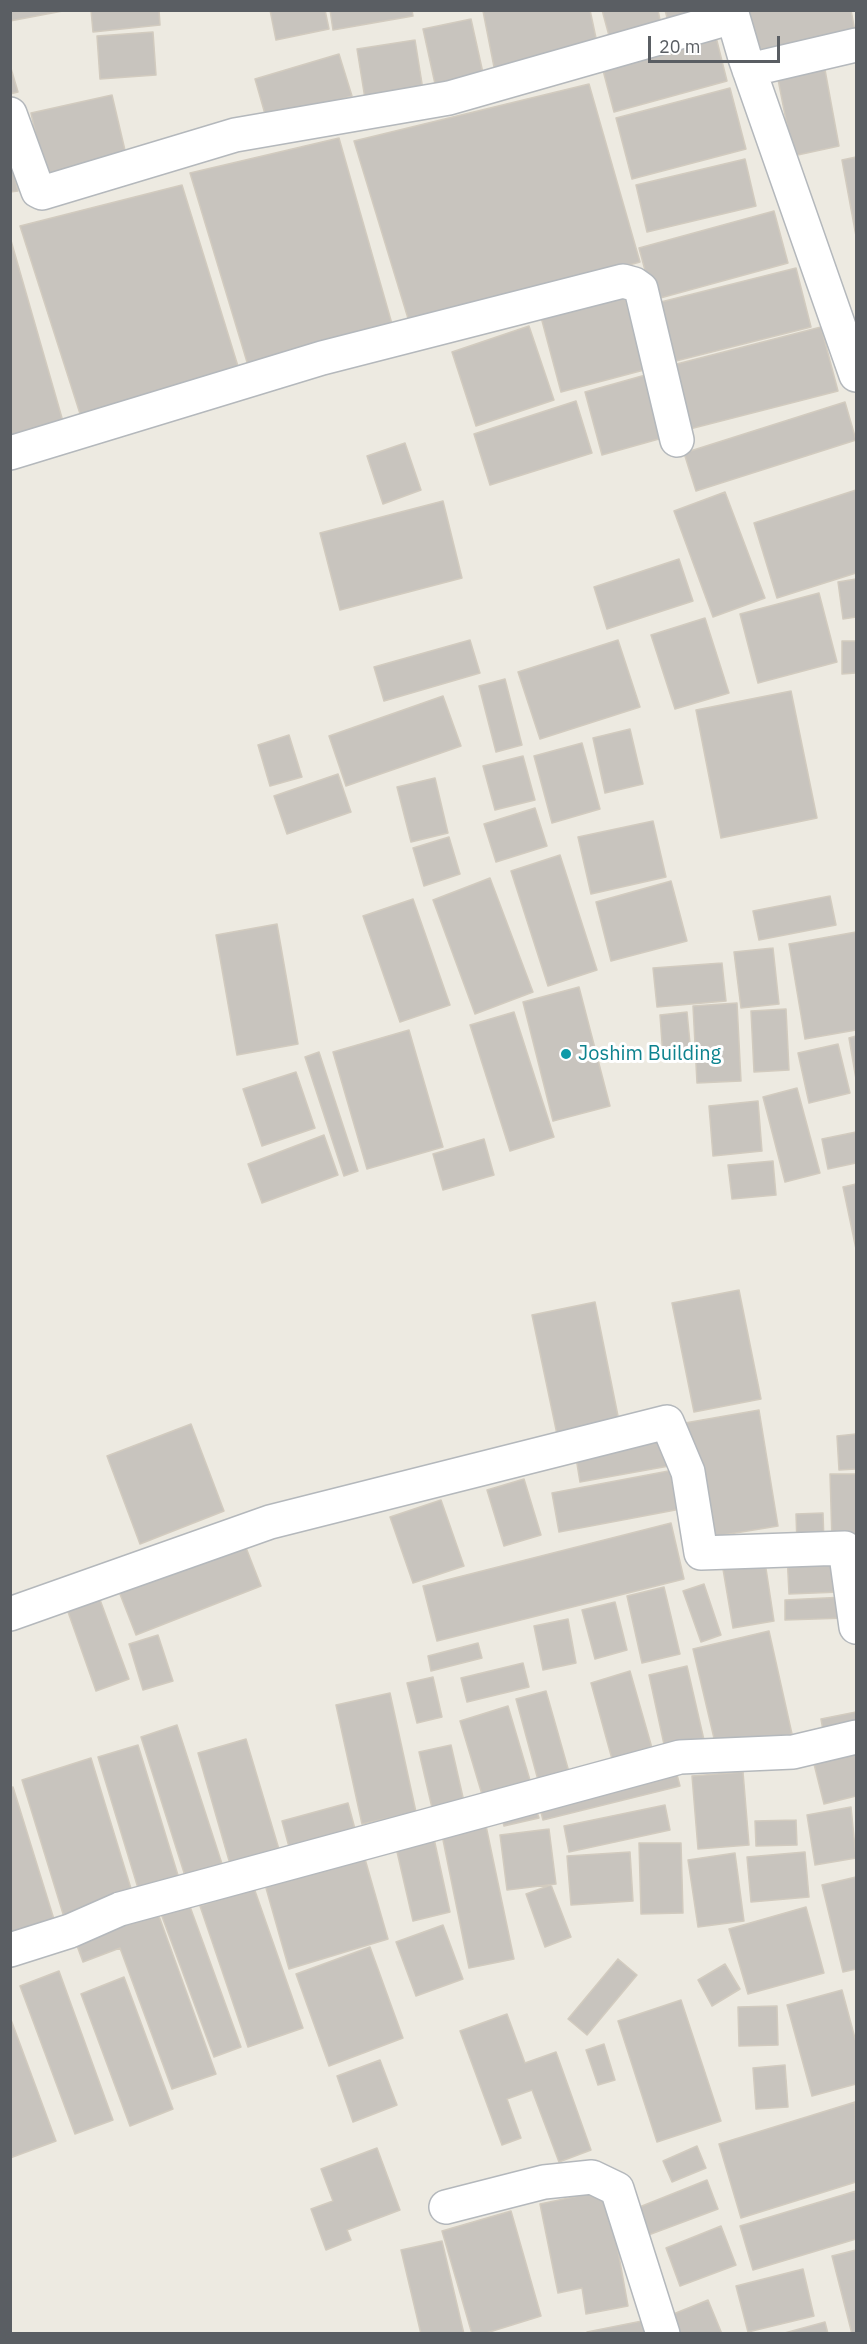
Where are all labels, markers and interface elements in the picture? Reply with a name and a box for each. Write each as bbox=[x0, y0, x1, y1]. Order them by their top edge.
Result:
scale bar bbox=[651, 24, 783, 62]
text: 20 m bbox=[659, 35, 701, 58]
place label: Joshim Building bbox=[578, 1042, 721, 1066]
marker: Joshim Building bbox=[559, 1047, 573, 1061]

